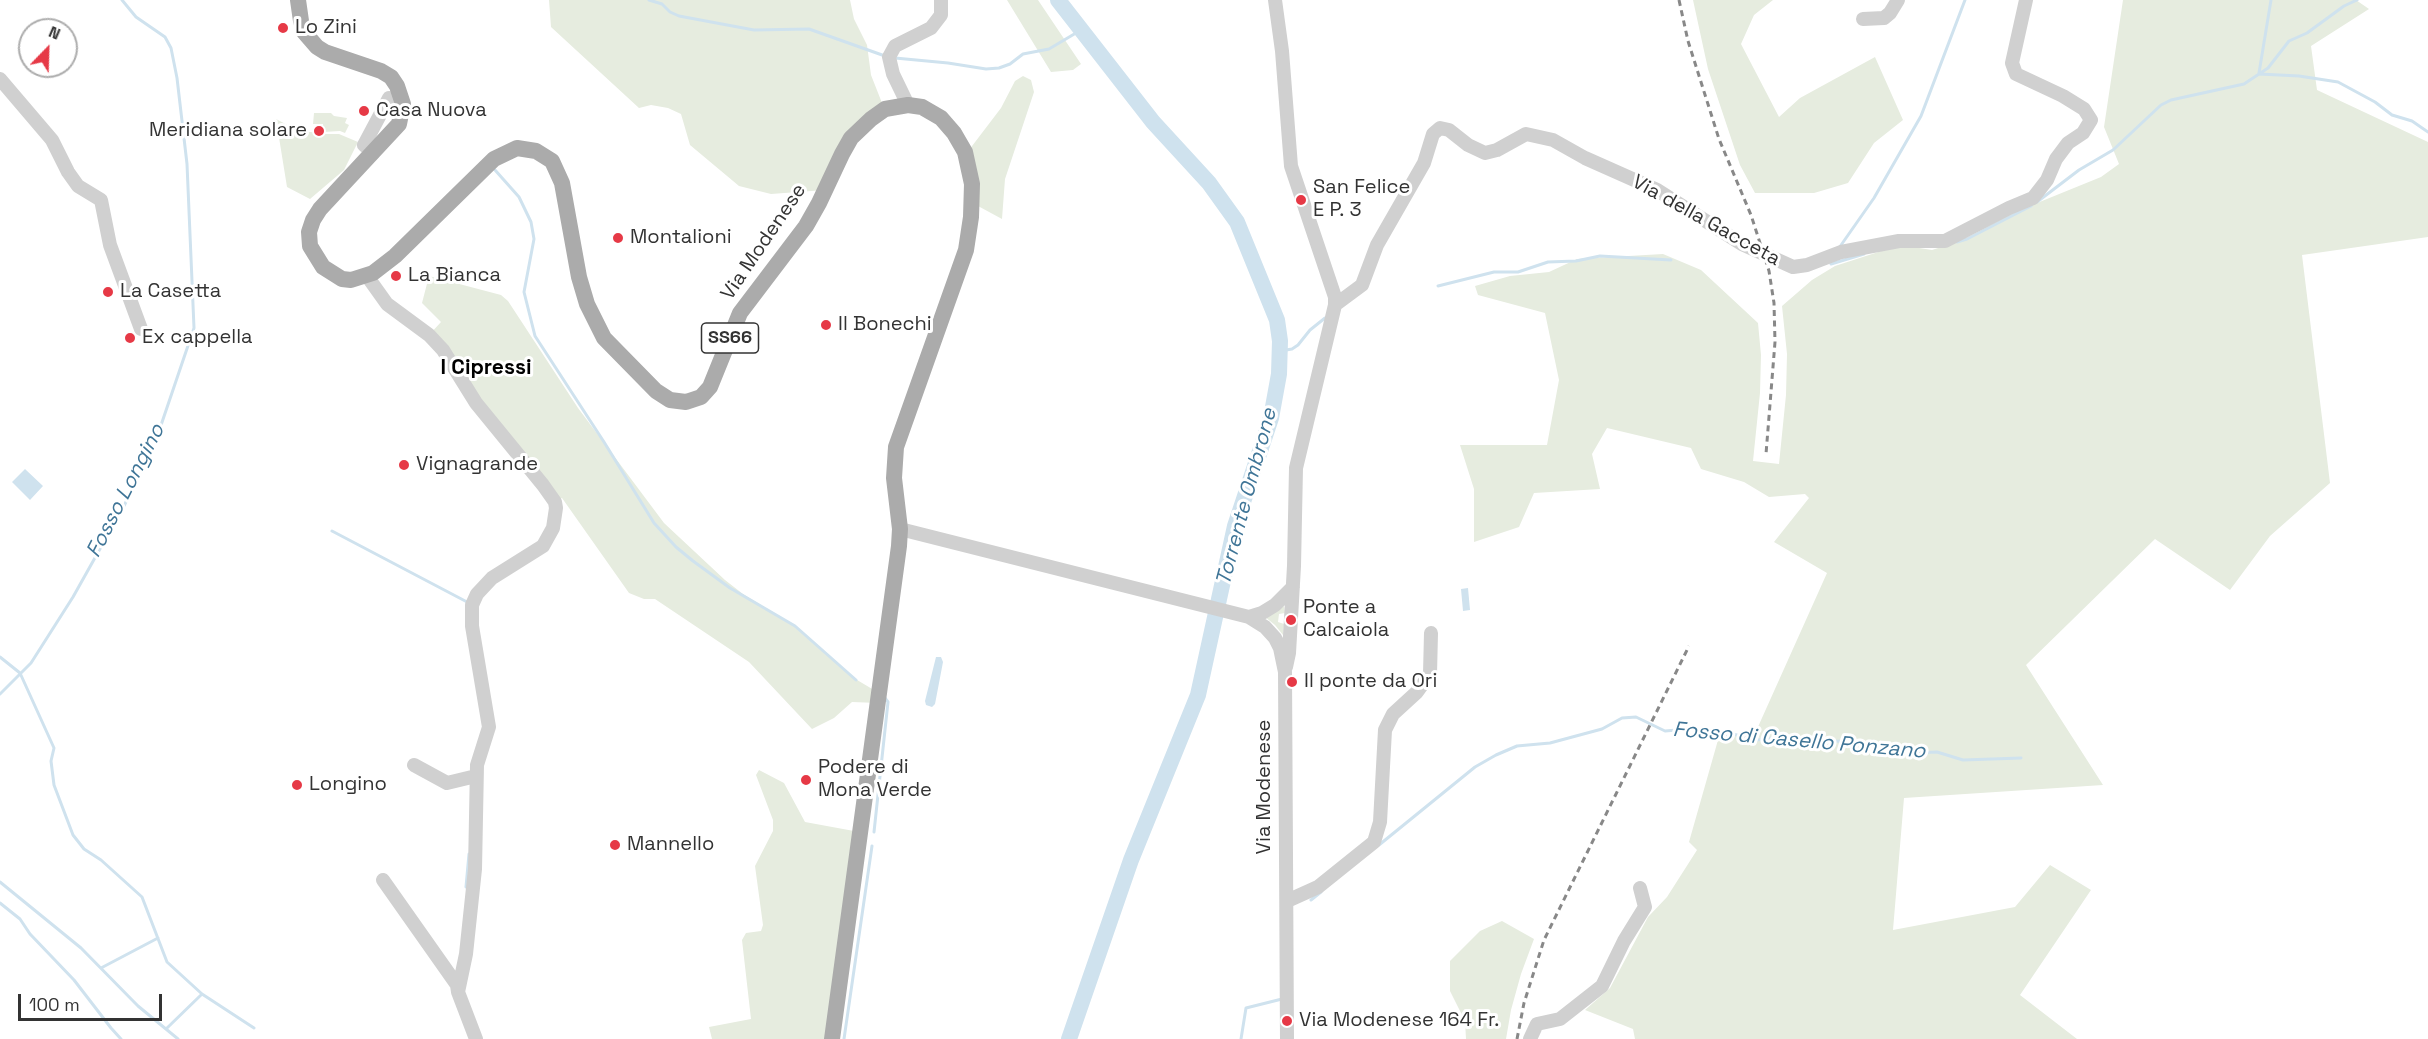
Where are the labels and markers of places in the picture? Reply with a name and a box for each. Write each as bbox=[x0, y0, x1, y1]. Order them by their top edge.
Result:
place label: Lo Zini bbox=[295, 16, 357, 40]
marker: Lo Zini bbox=[276, 21, 290, 35]
place label: Casa Nuova bbox=[376, 99, 487, 123]
marker: Casa Nuova bbox=[357, 104, 371, 118]
place label: Meridiana solare bbox=[149, 119, 307, 143]
marker: Meridiana solare bbox=[312, 124, 326, 138]
place label: San Felice E P. 3 bbox=[1313, 176, 1410, 223]
marker: San Felice E P. 3 bbox=[1294, 193, 1308, 207]
place label: Montalioni bbox=[630, 226, 732, 250]
marker: Montalioni bbox=[611, 231, 625, 245]
place label: La Bianca bbox=[408, 264, 501, 288]
marker: La Bianca bbox=[389, 269, 403, 283]
place label: La Casetta bbox=[120, 280, 221, 304]
marker: La Casetta bbox=[101, 285, 115, 299]
place label: Il Bonechi bbox=[838, 313, 932, 337]
marker: Il Bonechi bbox=[819, 318, 833, 332]
place label: Ex cappella bbox=[142, 326, 253, 350]
marker: Ex cappella bbox=[123, 331, 137, 345]
place label: Vignagrande bbox=[416, 453, 538, 477]
marker: Vignagrande bbox=[397, 458, 411, 472]
place label: Ponte a Calcaiola bbox=[1303, 596, 1389, 643]
marker: Ponte a Calcaiola bbox=[1284, 613, 1298, 627]
place label: Il ponte da Ori bbox=[1304, 670, 1437, 694]
marker: Il ponte da Ori bbox=[1285, 675, 1299, 689]
place label: Podere di Mona Verde bbox=[818, 756, 932, 803]
place label: Longino bbox=[309, 773, 387, 797]
marker: Podere di Mona Verde bbox=[799, 773, 813, 787]
marker: Longino bbox=[290, 778, 304, 792]
place label: Mannello bbox=[627, 833, 714, 857]
marker: Mannello bbox=[608, 838, 622, 852]
place label: Via Modenese 164 Fr. bbox=[1299, 1009, 1499, 1033]
marker: Via Modenese 164 Fr. bbox=[1280, 1014, 1294, 1028]

